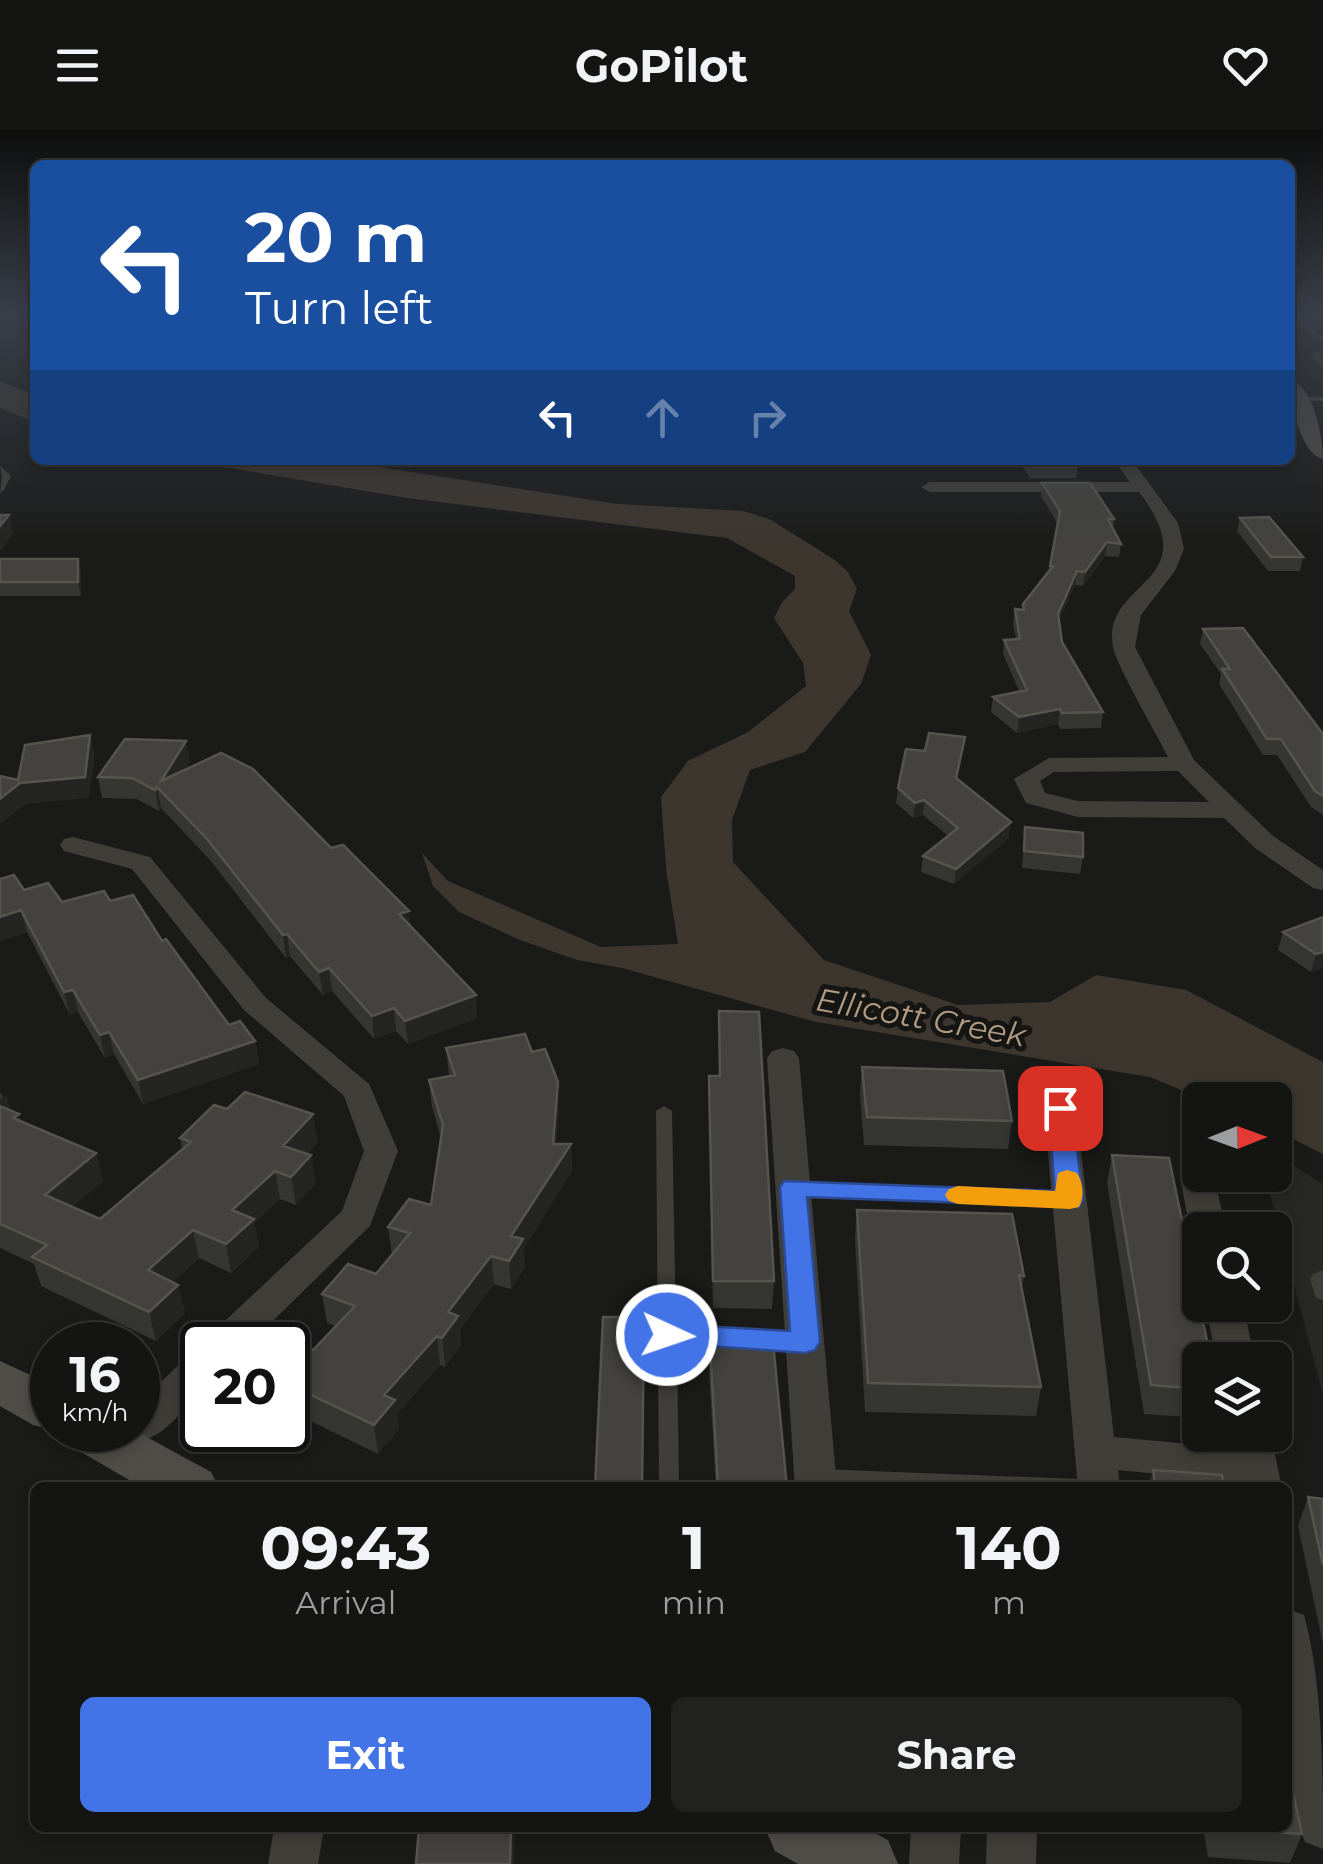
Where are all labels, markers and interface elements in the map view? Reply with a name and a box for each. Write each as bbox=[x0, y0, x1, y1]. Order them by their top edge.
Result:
icon: menu bbox=[50, 38, 105, 93]
text: GoPilot bbox=[575, 38, 748, 93]
icon: heart bbox=[1218, 38, 1273, 93]
text: 20 m bbox=[245, 194, 427, 280]
icon: left bbox=[80, 200, 210, 330]
text: Turn left bbox=[245, 280, 433, 335]
icon: left bbox=[530, 390, 585, 445]
icon: ahead bbox=[635, 390, 690, 445]
icon: right bbox=[740, 390, 795, 445]
water label: Ellicott Creek bbox=[813, 979, 1031, 1055]
pin bbox=[1018, 1066, 1103, 1151]
icon: arrive bbox=[1033, 1081, 1088, 1136]
north arrow bbox=[1182, 1082, 1292, 1192]
map controls bbox=[1182, 1082, 1292, 1452]
button: search bbox=[1182, 1212, 1292, 1322]
position arrow bbox=[615, 1283, 719, 1387]
speed limit sign: 20 bbox=[180, 1322, 310, 1452]
button: layers bbox=[1182, 1342, 1292, 1452]
text: 16 bbox=[69, 1344, 121, 1405]
text: km/h bbox=[62, 1397, 128, 1427]
text: 09:43 bbox=[260, 1511, 431, 1584]
text: 1 bbox=[682, 1511, 706, 1584]
text: 140 bbox=[956, 1511, 1062, 1584]
text: Arrival bbox=[295, 1583, 396, 1622]
text: min bbox=[662, 1583, 726, 1622]
text: m bbox=[992, 1583, 1026, 1622]
button: Exit bbox=[80, 1697, 651, 1812]
button: Share bbox=[671, 1697, 1242, 1812]

